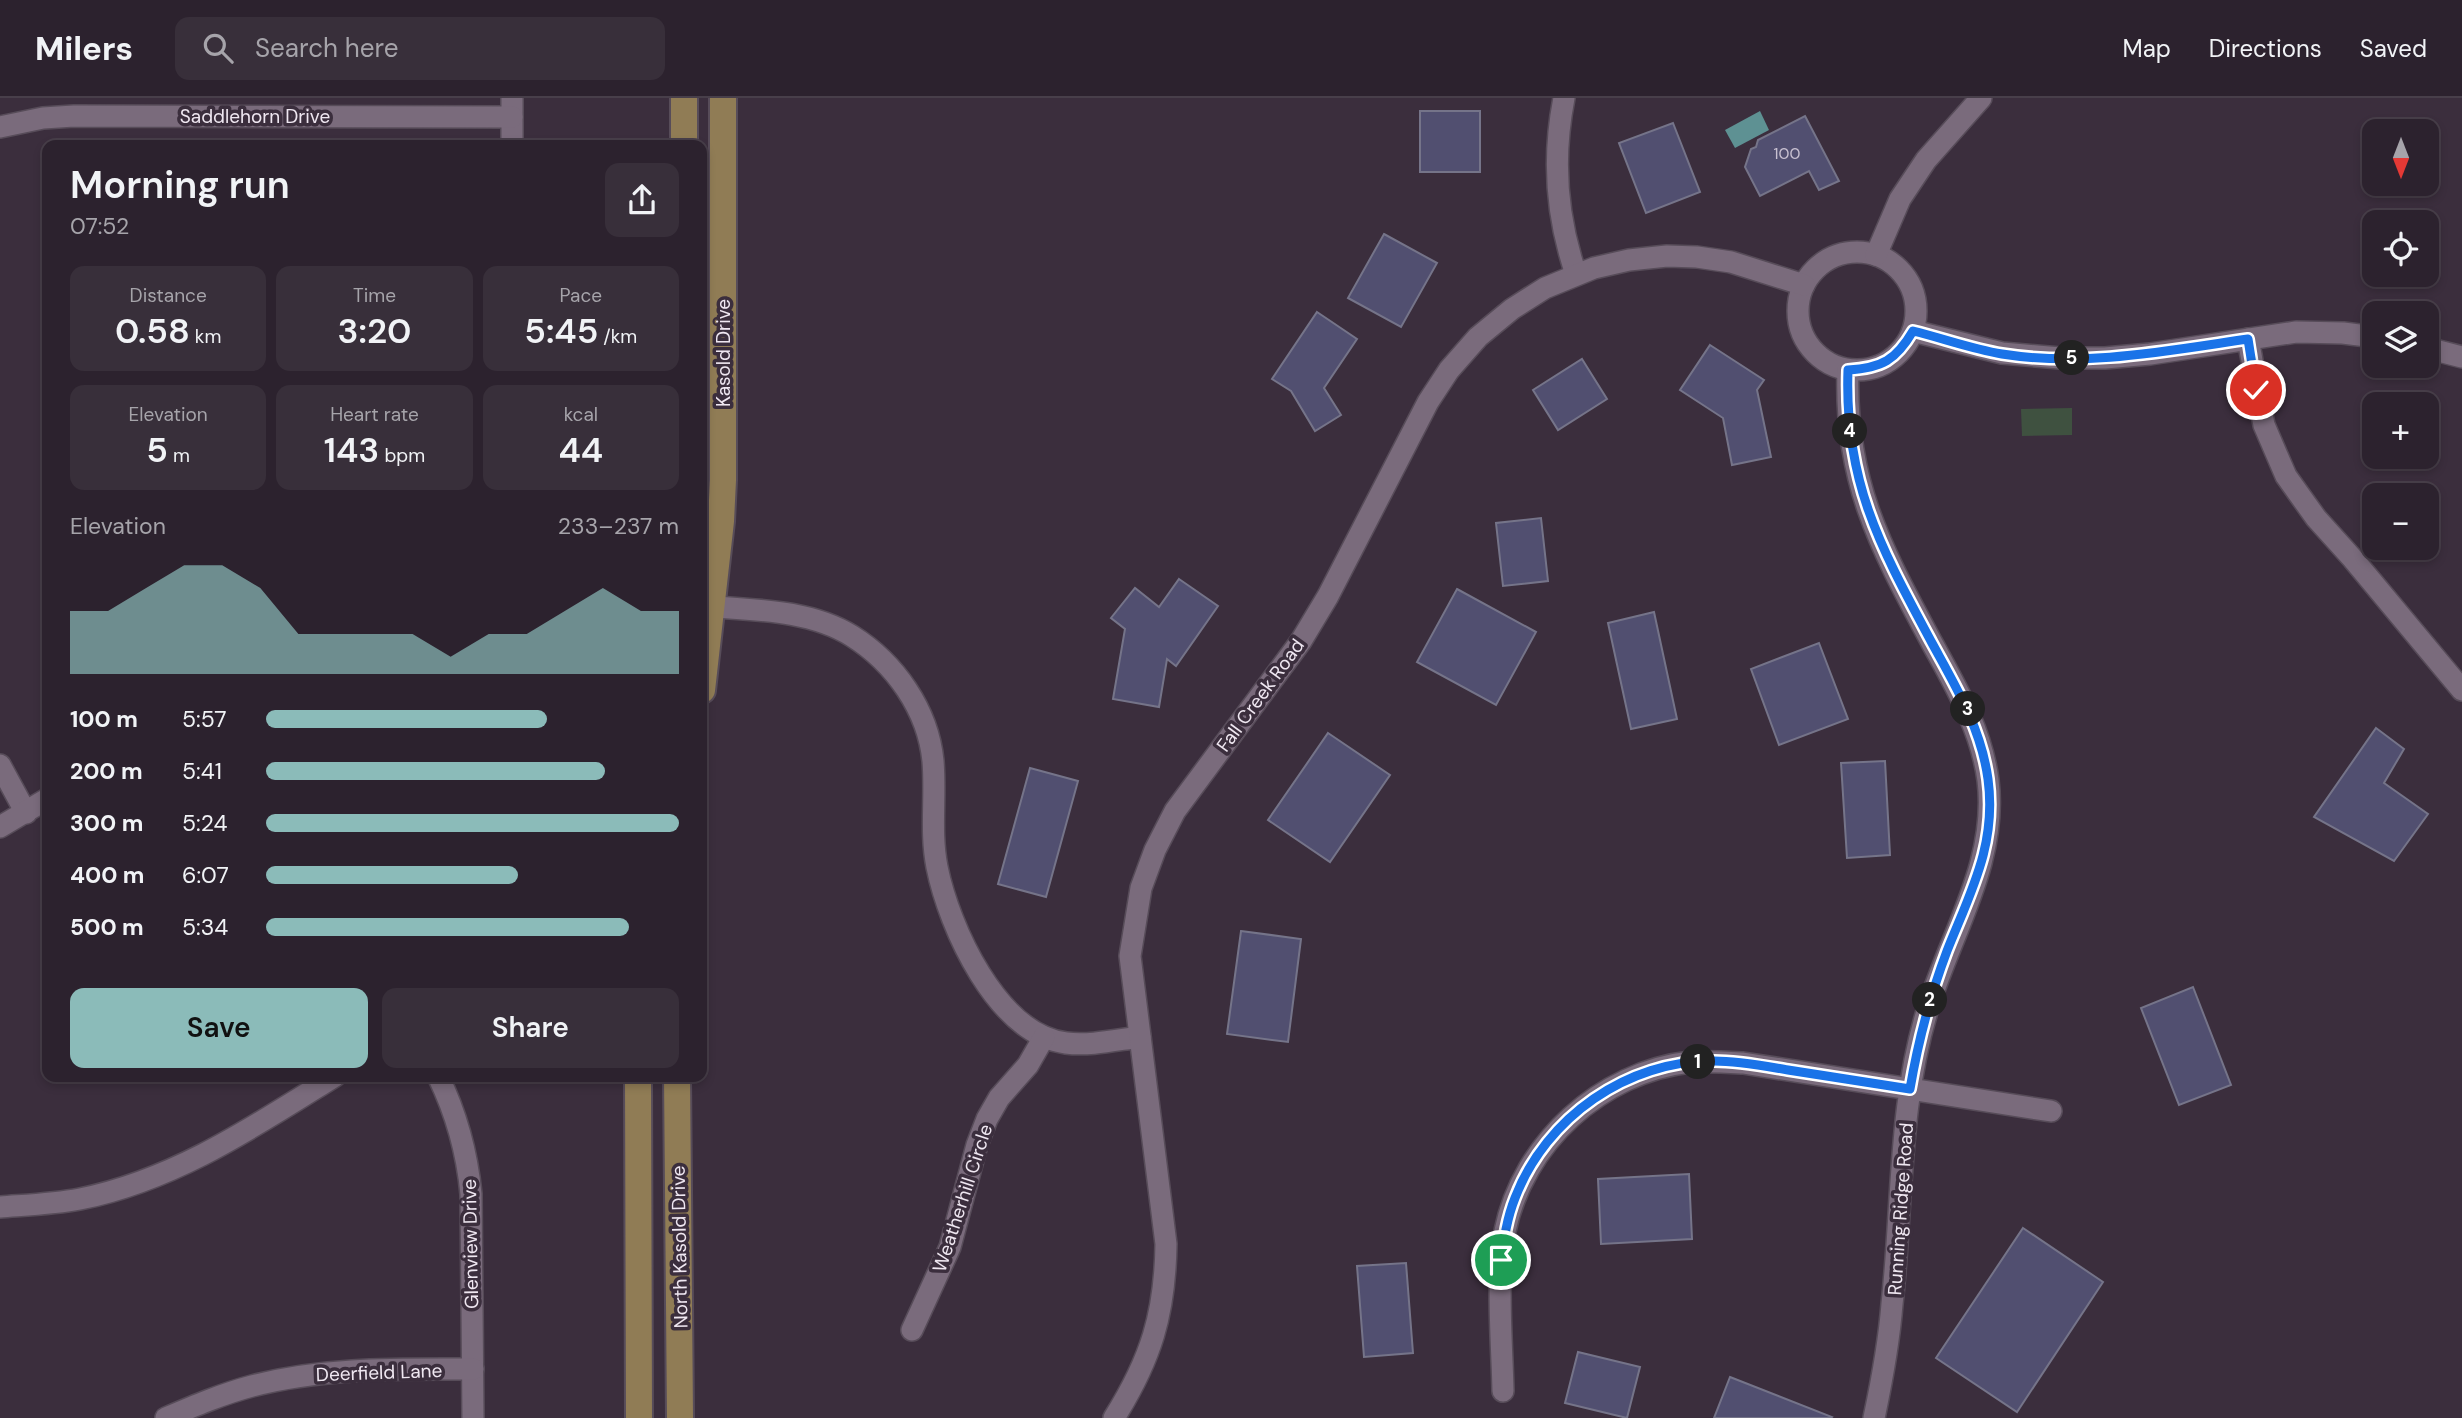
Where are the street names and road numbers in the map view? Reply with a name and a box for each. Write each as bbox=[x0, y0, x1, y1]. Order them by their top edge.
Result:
street label: Saddlehorn Drive bbox=[180, 104, 330, 129]
street label: Kasold Drive bbox=[711, 299, 736, 407]
street label: Fall Creek Road bbox=[1211, 634, 1310, 757]
street label: Weatherhill Circle bbox=[927, 1121, 998, 1275]
street label: Running Ridge Road bbox=[1882, 1122, 1919, 1296]
street label: North Kasold Drive bbox=[666, 1165, 693, 1329]
street label: Glenview Drive bbox=[457, 1179, 484, 1309]
street label: Deerfield Lane bbox=[315, 1358, 443, 1387]

